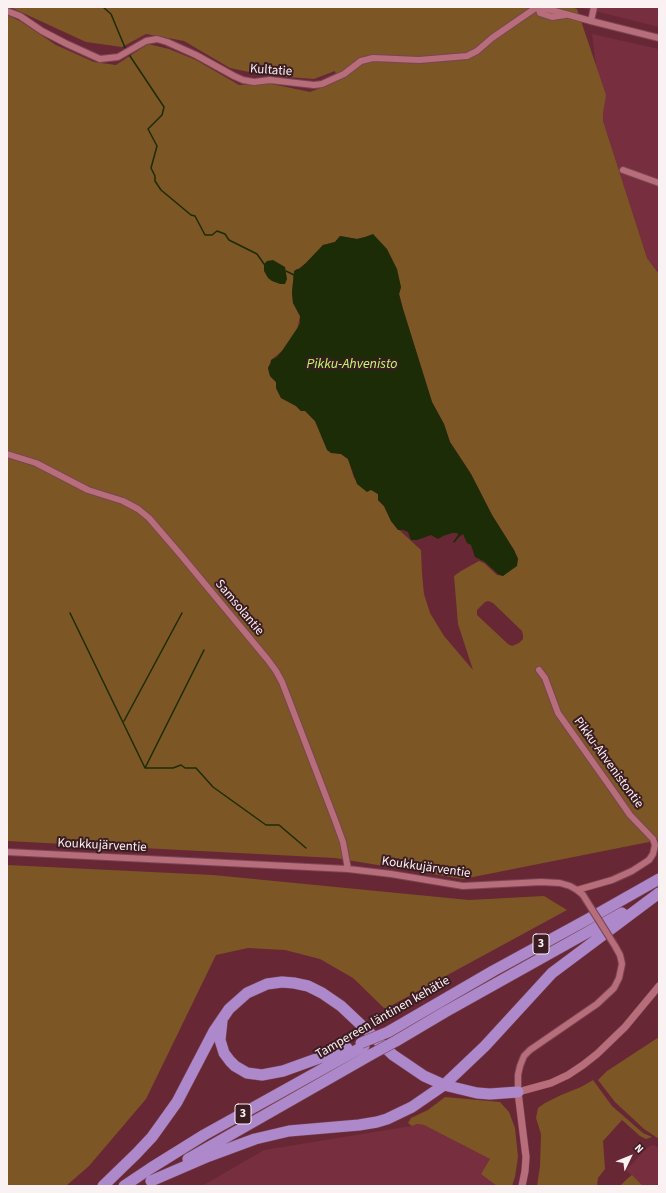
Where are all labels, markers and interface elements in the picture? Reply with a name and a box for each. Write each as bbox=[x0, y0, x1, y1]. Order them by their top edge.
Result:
street label: Kultatie bbox=[249, 62, 293, 80]
water label: Pikku-Ahvenisto bbox=[307, 357, 397, 373]
street label: Samsolantie bbox=[211, 577, 267, 639]
street label: Pikku-Ahvenistontie bbox=[570, 714, 646, 812]
street label: Koukkujärventie bbox=[57, 836, 147, 856]
street label: Koukkujärventie bbox=[381, 854, 471, 882]
road number: 3 bbox=[533, 934, 549, 954]
street label: Tampereen läntinen kehätie bbox=[313, 973, 453, 1063]
road number: 3 bbox=[235, 1104, 251, 1124]
north arrow bbox=[610, 1137, 650, 1177]
text: N bbox=[631, 1141, 647, 1156]

